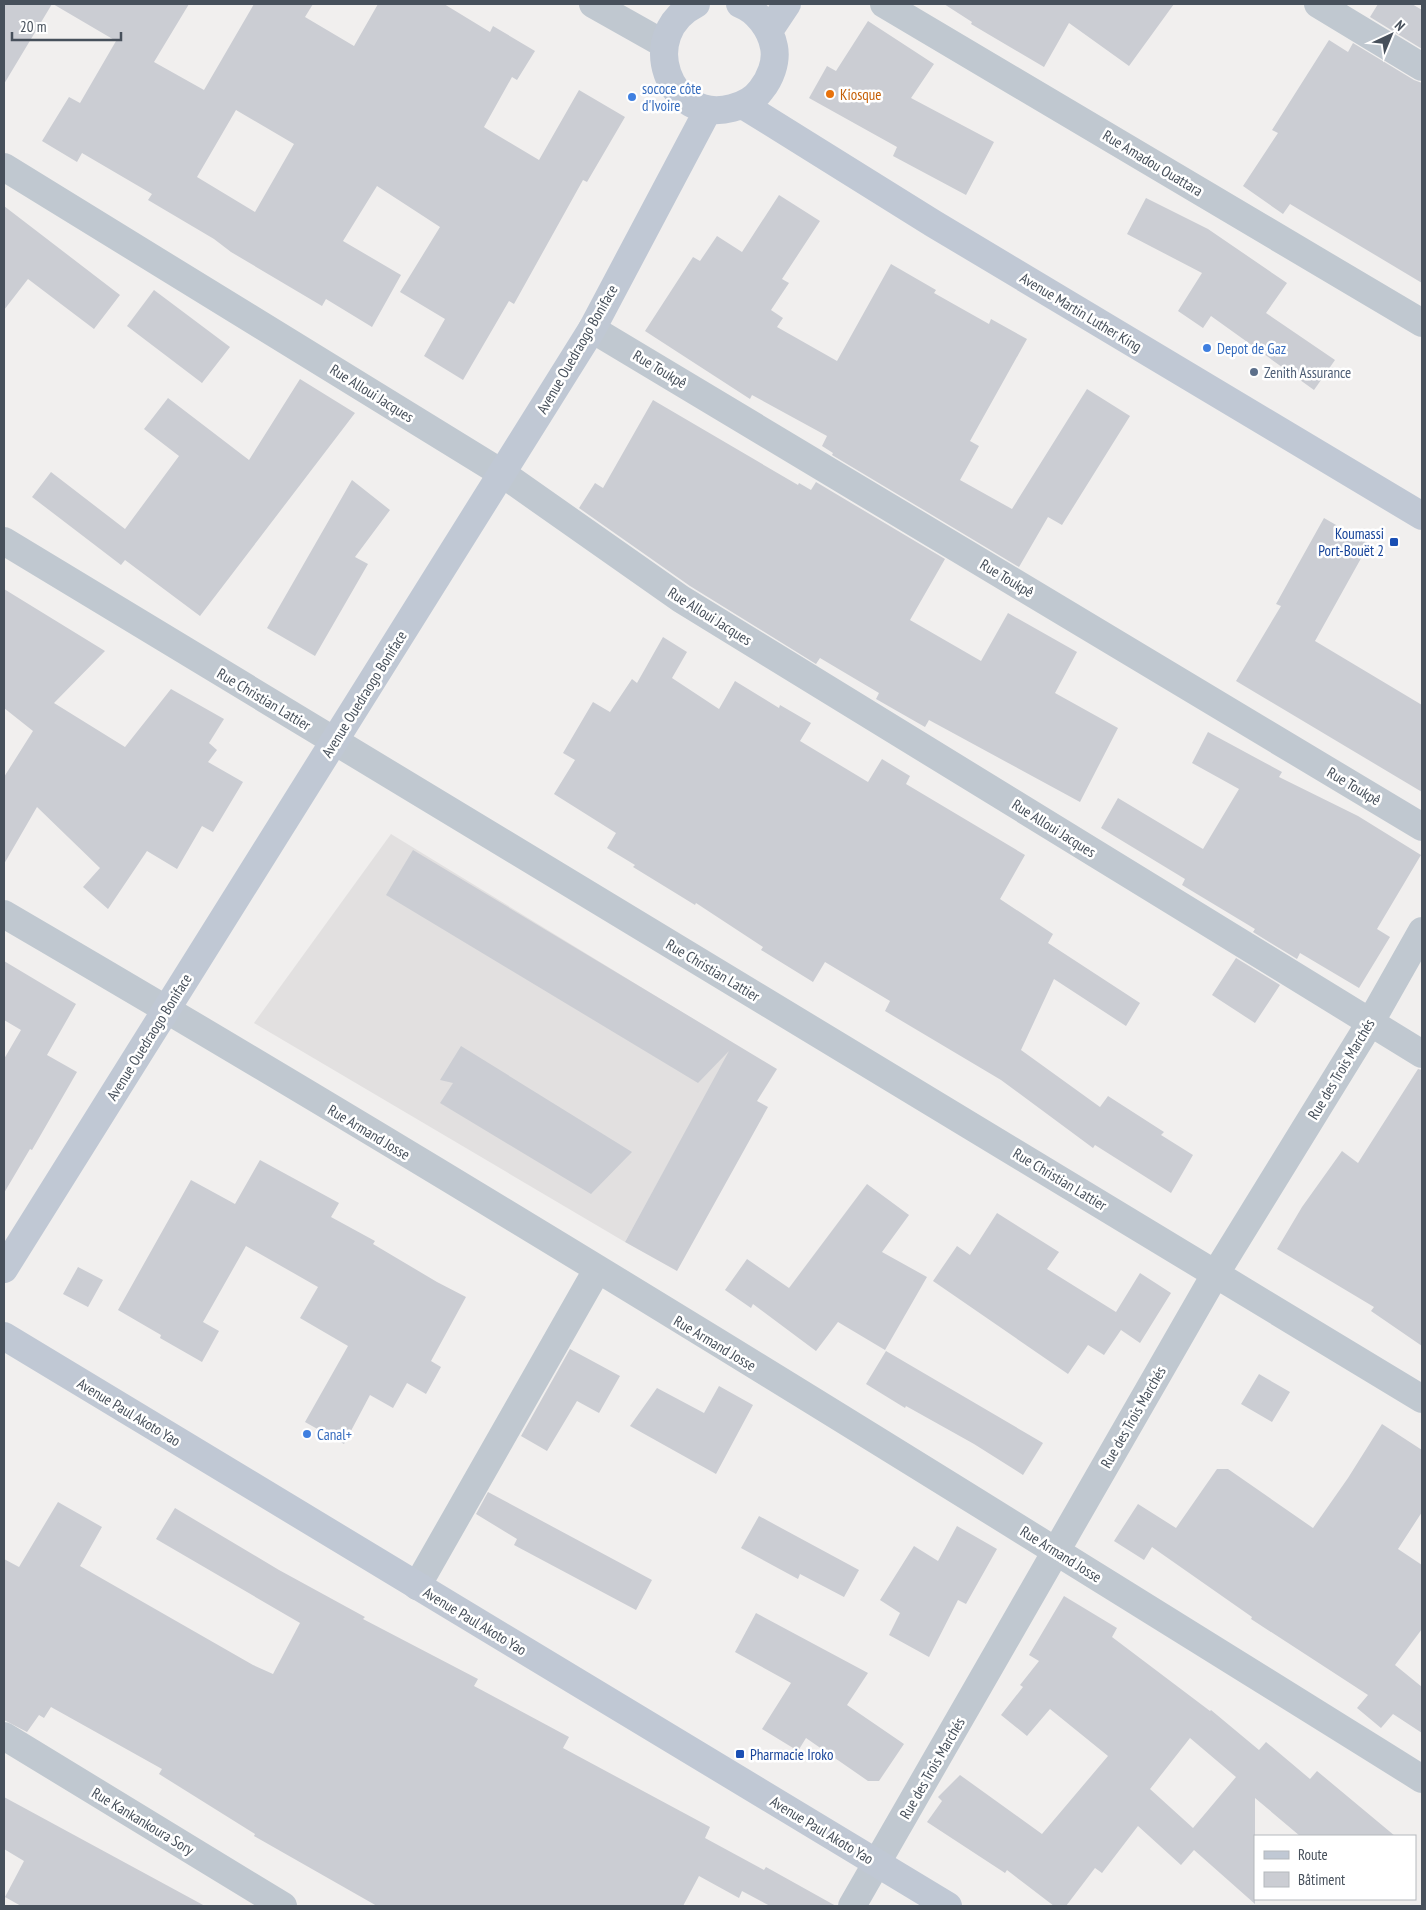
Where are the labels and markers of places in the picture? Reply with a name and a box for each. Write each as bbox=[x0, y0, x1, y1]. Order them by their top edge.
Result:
place label: sococe côte d'Ivoire bbox=[642, 79, 701, 115]
place label: Kiosque bbox=[840, 85, 881, 104]
marker: Kiosque bbox=[824, 88, 836, 100]
marker: sococe côte d'Ivoire bbox=[626, 91, 638, 103]
place label: Depot de Gaz bbox=[1217, 339, 1286, 358]
marker: Depot de Gaz bbox=[1201, 342, 1213, 354]
place label: Zenith Assurance bbox=[1264, 363, 1351, 382]
marker: Zenith Assurance bbox=[1248, 366, 1260, 378]
place label: Koumassi Port-Bouët 2 bbox=[1318, 524, 1384, 560]
marker: Koumassi Port-Bouët 2 bbox=[1388, 536, 1400, 548]
place label: Canal+ bbox=[317, 1425, 352, 1444]
marker: Canal+ bbox=[301, 1428, 313, 1440]
place label: Pharmacie Iroko bbox=[750, 1745, 833, 1764]
marker: Pharmacie Iroko bbox=[734, 1748, 746, 1760]

